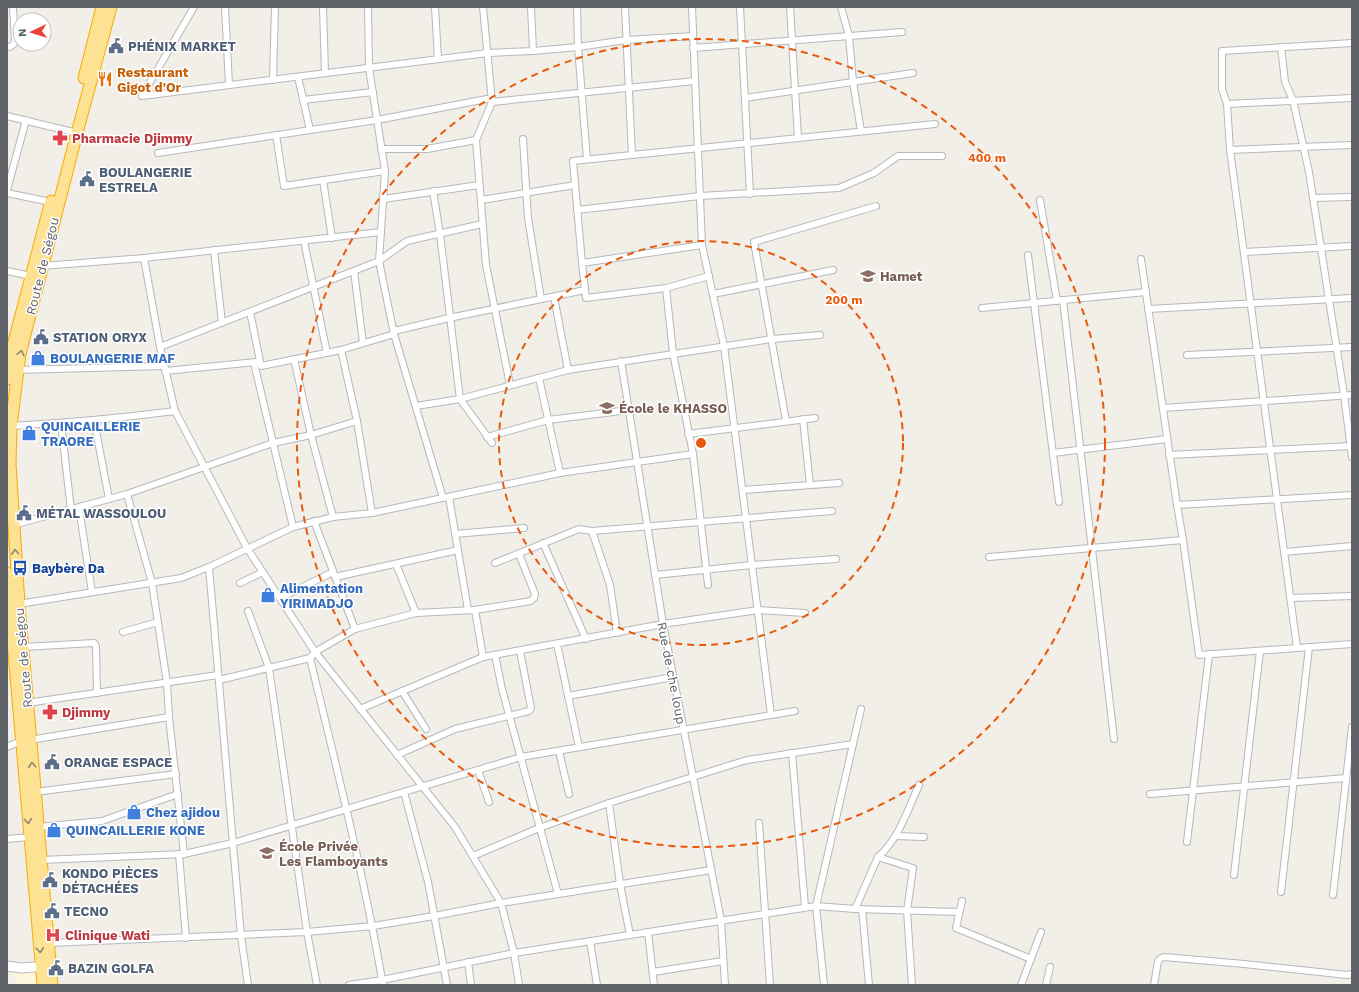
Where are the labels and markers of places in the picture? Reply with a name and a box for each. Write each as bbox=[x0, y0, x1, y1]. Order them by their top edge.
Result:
public building icon: PHÉNIX MARKET bbox=[107, 37, 125, 55]
place label: PHÉNIX MARKET bbox=[128, 38, 236, 54]
place label: Restaurant Gigot d'Or bbox=[117, 65, 189, 95]
restaurant icon: Restaurant Gigot d'Or bbox=[96, 70, 114, 88]
pharmacy icon: Pharmacie Djimmy bbox=[51, 129, 69, 147]
place label: Pharmacie Djimmy bbox=[72, 131, 193, 146]
place label: BOULANGERIE ESTRELA bbox=[99, 165, 192, 195]
public building icon: BOULANGERIE ESTRELA bbox=[78, 170, 96, 188]
school or university icon: Hamet bbox=[859, 267, 877, 285]
place label: Hamet bbox=[880, 269, 923, 284]
public building icon: STATION ORYX bbox=[32, 328, 50, 346]
place label: STATION ORYX bbox=[53, 330, 147, 345]
shop icon: BOULANGERIE MAF bbox=[29, 349, 47, 367]
place label: BOULANGERIE MAF bbox=[50, 351, 175, 366]
school or university icon: École le KHASSO bbox=[598, 399, 616, 417]
place label: École le KHASSO bbox=[619, 400, 727, 416]
place label: QUINCAILLERIE TRAORE bbox=[41, 419, 141, 449]
shop icon: QUINCAILLERIE TRAORE bbox=[20, 424, 38, 442]
centre of rings bbox=[694, 436, 708, 450]
public building icon: MÉTAL WASSOULOU bbox=[15, 504, 33, 522]
place label: MÉTAL WASSOULOU bbox=[36, 505, 166, 521]
bus stop icon: Baybère Da bbox=[11, 559, 29, 577]
place label: Baybère Da bbox=[32, 561, 105, 576]
place label: Alimentation YIRIMADJO bbox=[280, 581, 363, 611]
shop icon: Alimentation YIRIMADJO bbox=[259, 586, 277, 604]
pharmacy icon: Djimmy bbox=[41, 703, 59, 721]
place label: Djimmy bbox=[62, 705, 111, 720]
public building icon: ORANGE ESPACE bbox=[43, 753, 61, 771]
place label: ORANGE ESPACE bbox=[64, 755, 172, 770]
shop icon: Chez ajidou bbox=[125, 803, 143, 821]
place label: Chez ajidou bbox=[146, 805, 220, 820]
shop icon: QUINCAILLERIE KONE bbox=[45, 821, 63, 839]
place label: QUINCAILLERIE KONE bbox=[66, 823, 205, 838]
place label: École Privée Les Flamboyants bbox=[279, 838, 388, 869]
school or university icon: École Privée Les Flamboyants bbox=[258, 844, 276, 862]
place label: KONDO PIÈCES DÉTACHÉES bbox=[62, 865, 159, 896]
public building icon: KONDO PIÈCES DÉTACHÉES bbox=[41, 871, 59, 889]
public building icon: TECNO bbox=[43, 902, 61, 920]
place label: TECNO bbox=[64, 904, 109, 919]
hospital icon: Clinique Wati bbox=[44, 926, 62, 944]
place label: Clinique Wati bbox=[65, 928, 150, 943]
public building icon: BAZIN GOLFA bbox=[47, 959, 65, 977]
place label: BAZIN GOLFA bbox=[68, 961, 154, 976]

